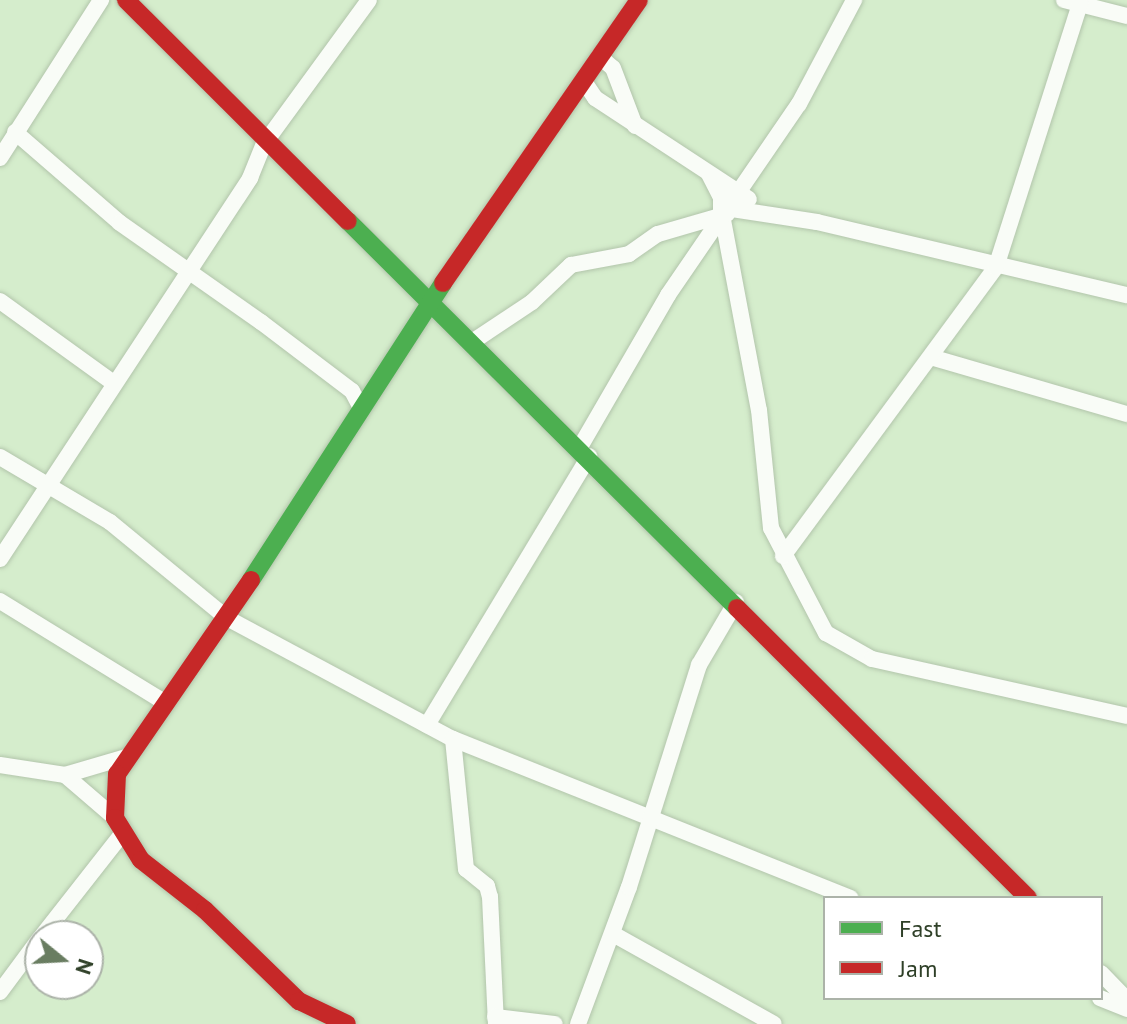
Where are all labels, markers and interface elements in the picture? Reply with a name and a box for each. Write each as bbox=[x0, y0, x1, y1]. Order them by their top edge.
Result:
legend bbox=[823, 896, 1103, 1000]
text: Fast bbox=[899, 913, 942, 944]
north arrow bbox=[24, 920, 104, 1000]
text: Jam bbox=[899, 953, 937, 984]
text: N bbox=[69, 956, 100, 978]

